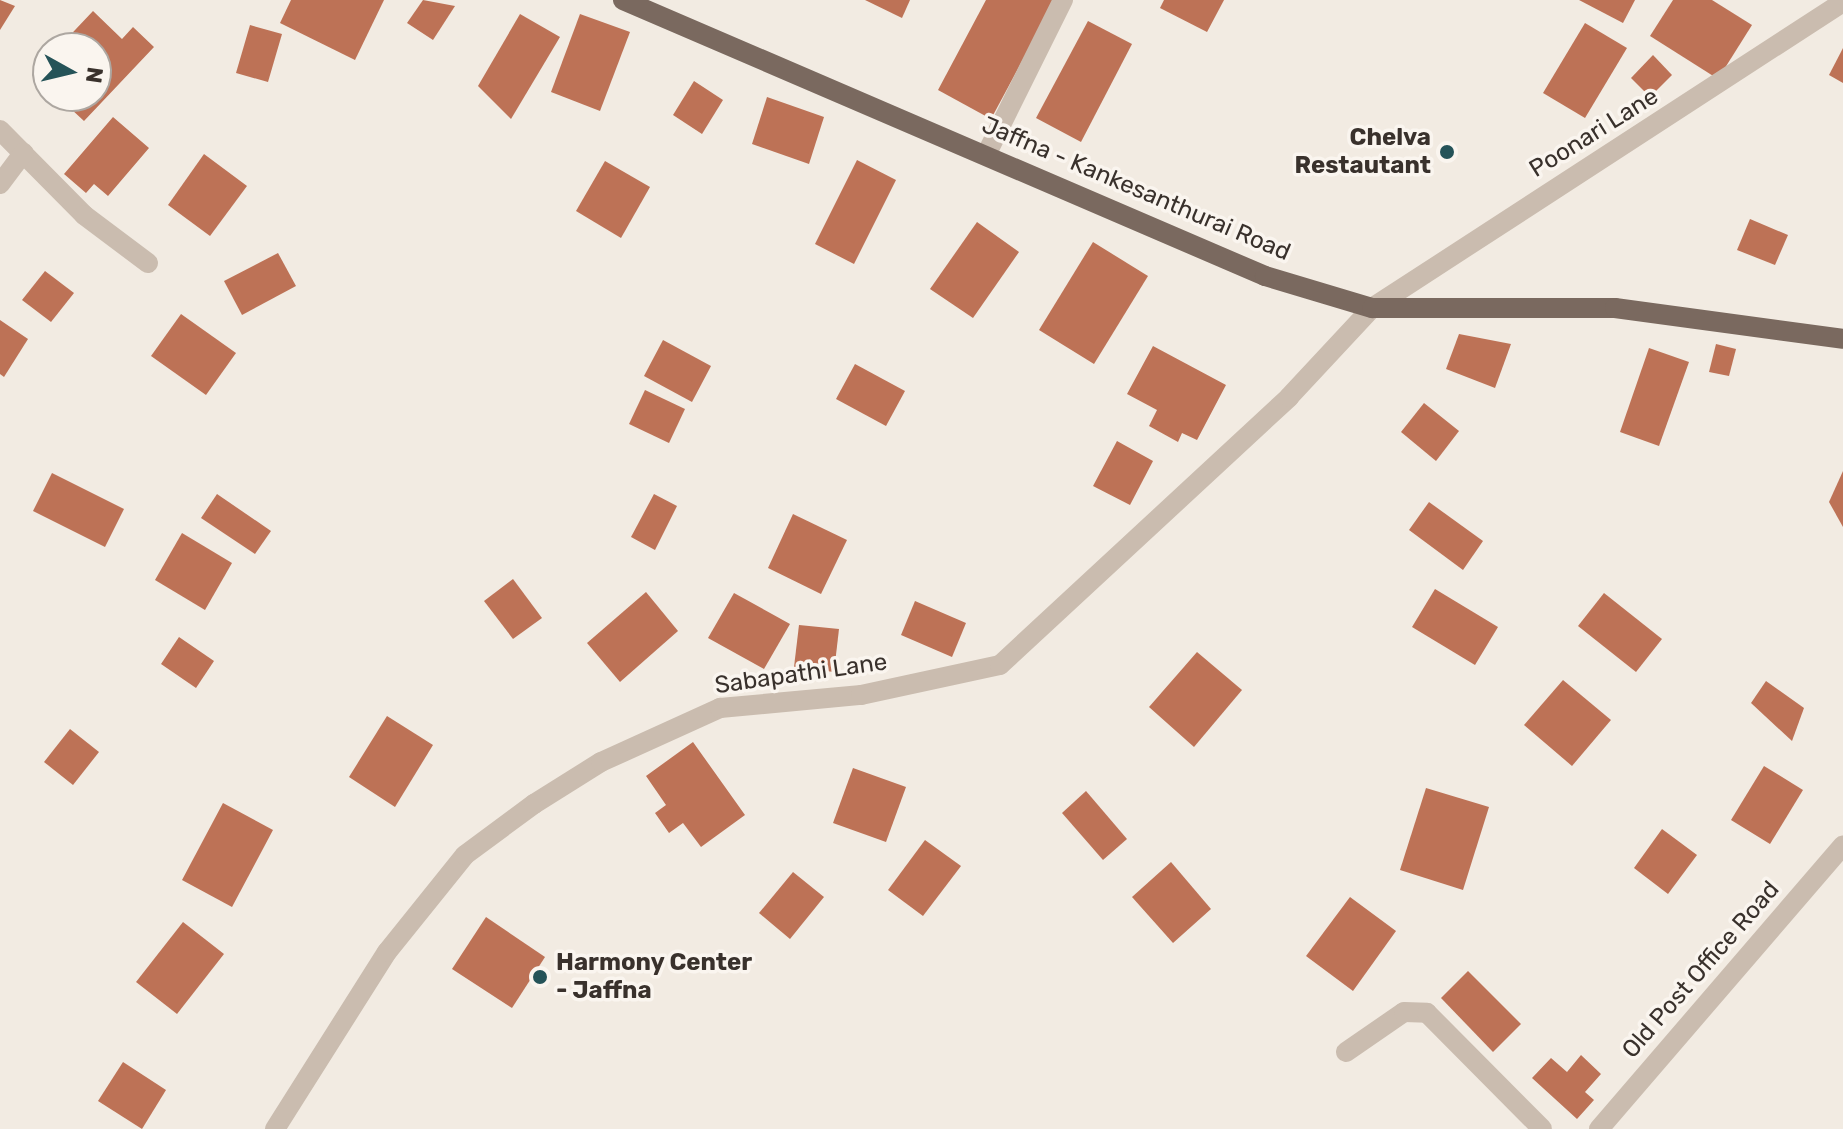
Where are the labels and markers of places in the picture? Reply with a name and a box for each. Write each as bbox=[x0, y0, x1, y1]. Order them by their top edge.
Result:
place label: Chelva Restautant bbox=[1294, 124, 1431, 180]
marker: Chelva Restautant bbox=[1438, 143, 1456, 161]
place label: Harmony Center - Jaffna bbox=[556, 949, 753, 1005]
marker: Harmony Center - Jaffna bbox=[531, 968, 549, 986]

